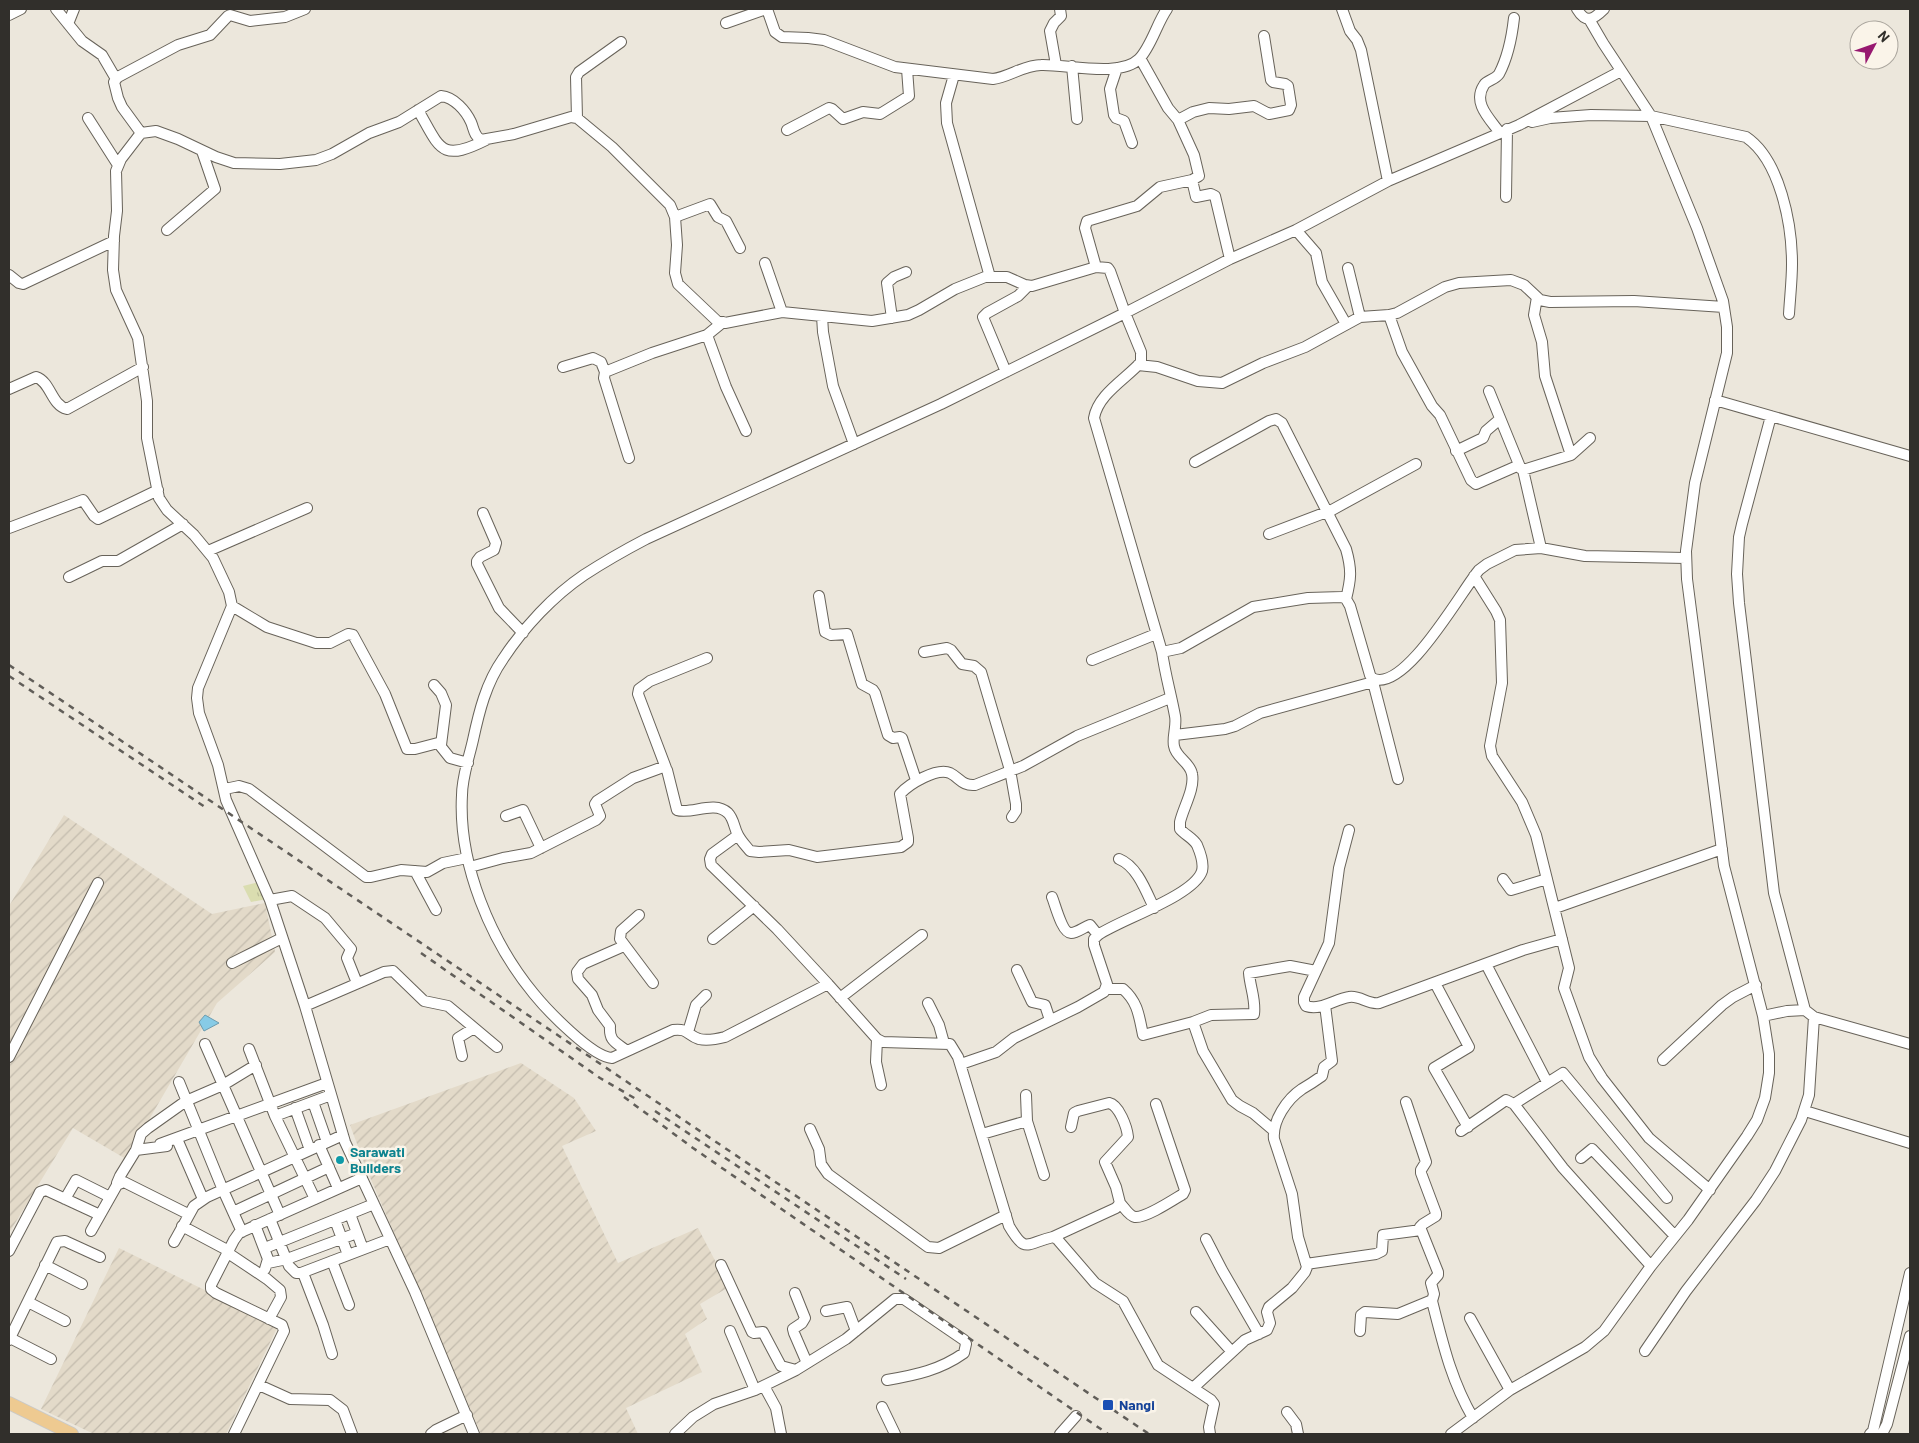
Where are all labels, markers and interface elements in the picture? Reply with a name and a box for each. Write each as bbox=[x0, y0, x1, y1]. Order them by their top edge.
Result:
north arrow bbox=[1849, 20, 1899, 70]
text: N bbox=[1875, 27, 1894, 45]
place label: Sarawati Builders bbox=[350, 1143, 405, 1176]
marker: Sarawati Builders bbox=[334, 1154, 346, 1166]
place label: Nangi bbox=[1119, 1396, 1155, 1413]
marker: Nangi bbox=[1101, 1398, 1115, 1412]

